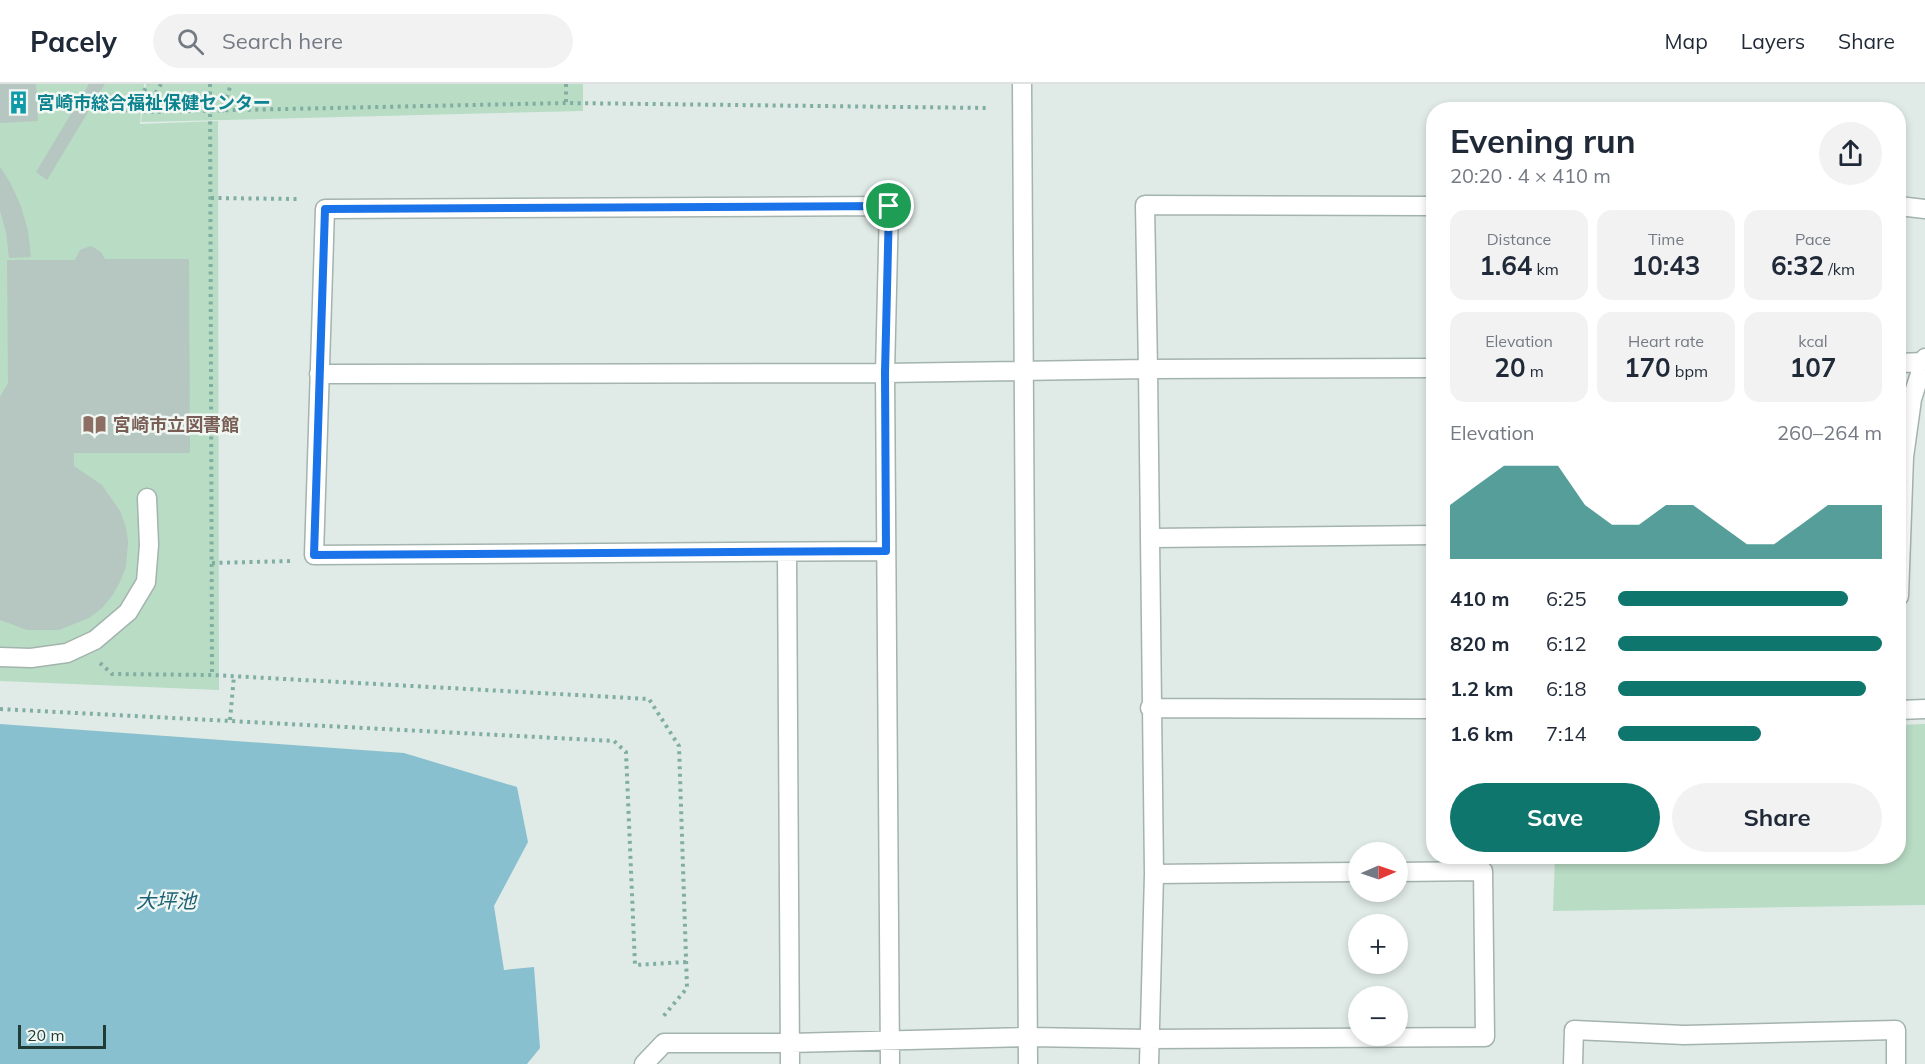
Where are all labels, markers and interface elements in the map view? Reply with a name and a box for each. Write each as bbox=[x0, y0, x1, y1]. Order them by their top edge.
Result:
search box bbox=[153, 14, 573, 68]
text: Pacely bbox=[30, 24, 117, 59]
icon: search bbox=[174, 25, 207, 58]
text: Search here bbox=[222, 27, 343, 55]
text: Map bbox=[1665, 28, 1708, 54]
text: Layers bbox=[1741, 28, 1805, 54]
text: Share bbox=[1838, 28, 1895, 54]
building icon: 宮崎市総合福祉保健センター bbox=[6, 90, 32, 116]
place label: 宮崎市総合福祉保健センター bbox=[37, 91, 271, 114]
text: Evening run bbox=[1450, 120, 1636, 161]
button: share bbox=[1819, 122, 1882, 185]
text: 20:20 · 4 × 410 m bbox=[1450, 163, 1611, 188]
pin bbox=[863, 180, 914, 231]
icon: arrive bbox=[872, 189, 905, 222]
text: Distance bbox=[1487, 229, 1551, 249]
text: Time bbox=[1648, 229, 1684, 249]
text: Pace bbox=[1795, 229, 1831, 249]
text: 1.64 bbox=[1479, 249, 1532, 282]
text: 10:43 bbox=[1632, 249, 1700, 282]
text: 6:32 bbox=[1771, 249, 1824, 282]
text: km bbox=[1532, 259, 1559, 279]
text: /km bbox=[1824, 259, 1855, 279]
text: Elevation bbox=[1485, 331, 1553, 351]
text: Heart rate bbox=[1628, 331, 1704, 351]
text: kcal bbox=[1798, 331, 1828, 351]
text: 20 bbox=[1494, 351, 1525, 384]
text: 170 bbox=[1624, 351, 1671, 384]
text: 107 bbox=[1790, 351, 1836, 384]
text: m bbox=[1525, 361, 1544, 381]
text: bpm bbox=[1671, 361, 1708, 381]
library icon: 宮崎市立図書館 bbox=[82, 412, 108, 438]
place label: 宮崎市立図書館 bbox=[113, 413, 239, 436]
text: Elevation bbox=[1450, 420, 1535, 445]
text: 260–264 m bbox=[1777, 420, 1882, 445]
text: 410 m bbox=[1450, 586, 1509, 611]
text: 6:25 bbox=[1546, 586, 1587, 611]
text: 820 m bbox=[1450, 631, 1509, 656]
text: 6:12 bbox=[1546, 631, 1587, 656]
text: 1.2 km bbox=[1450, 676, 1513, 701]
text: 6:18 bbox=[1546, 676, 1587, 701]
text: 1.6 km bbox=[1450, 721, 1513, 746]
text: 7:14 bbox=[1546, 721, 1587, 746]
button: Save bbox=[1450, 783, 1660, 852]
button: Share bbox=[1672, 783, 1882, 852]
north arrow bbox=[1348, 842, 1408, 902]
map controls bbox=[1348, 842, 1408, 1046]
water label: 大坪池 bbox=[136, 888, 198, 913]
button: + bbox=[1348, 914, 1408, 974]
button: − bbox=[1348, 986, 1408, 1046]
scale bar bbox=[18, 1022, 106, 1050]
text: 20 m bbox=[27, 1025, 64, 1045]

